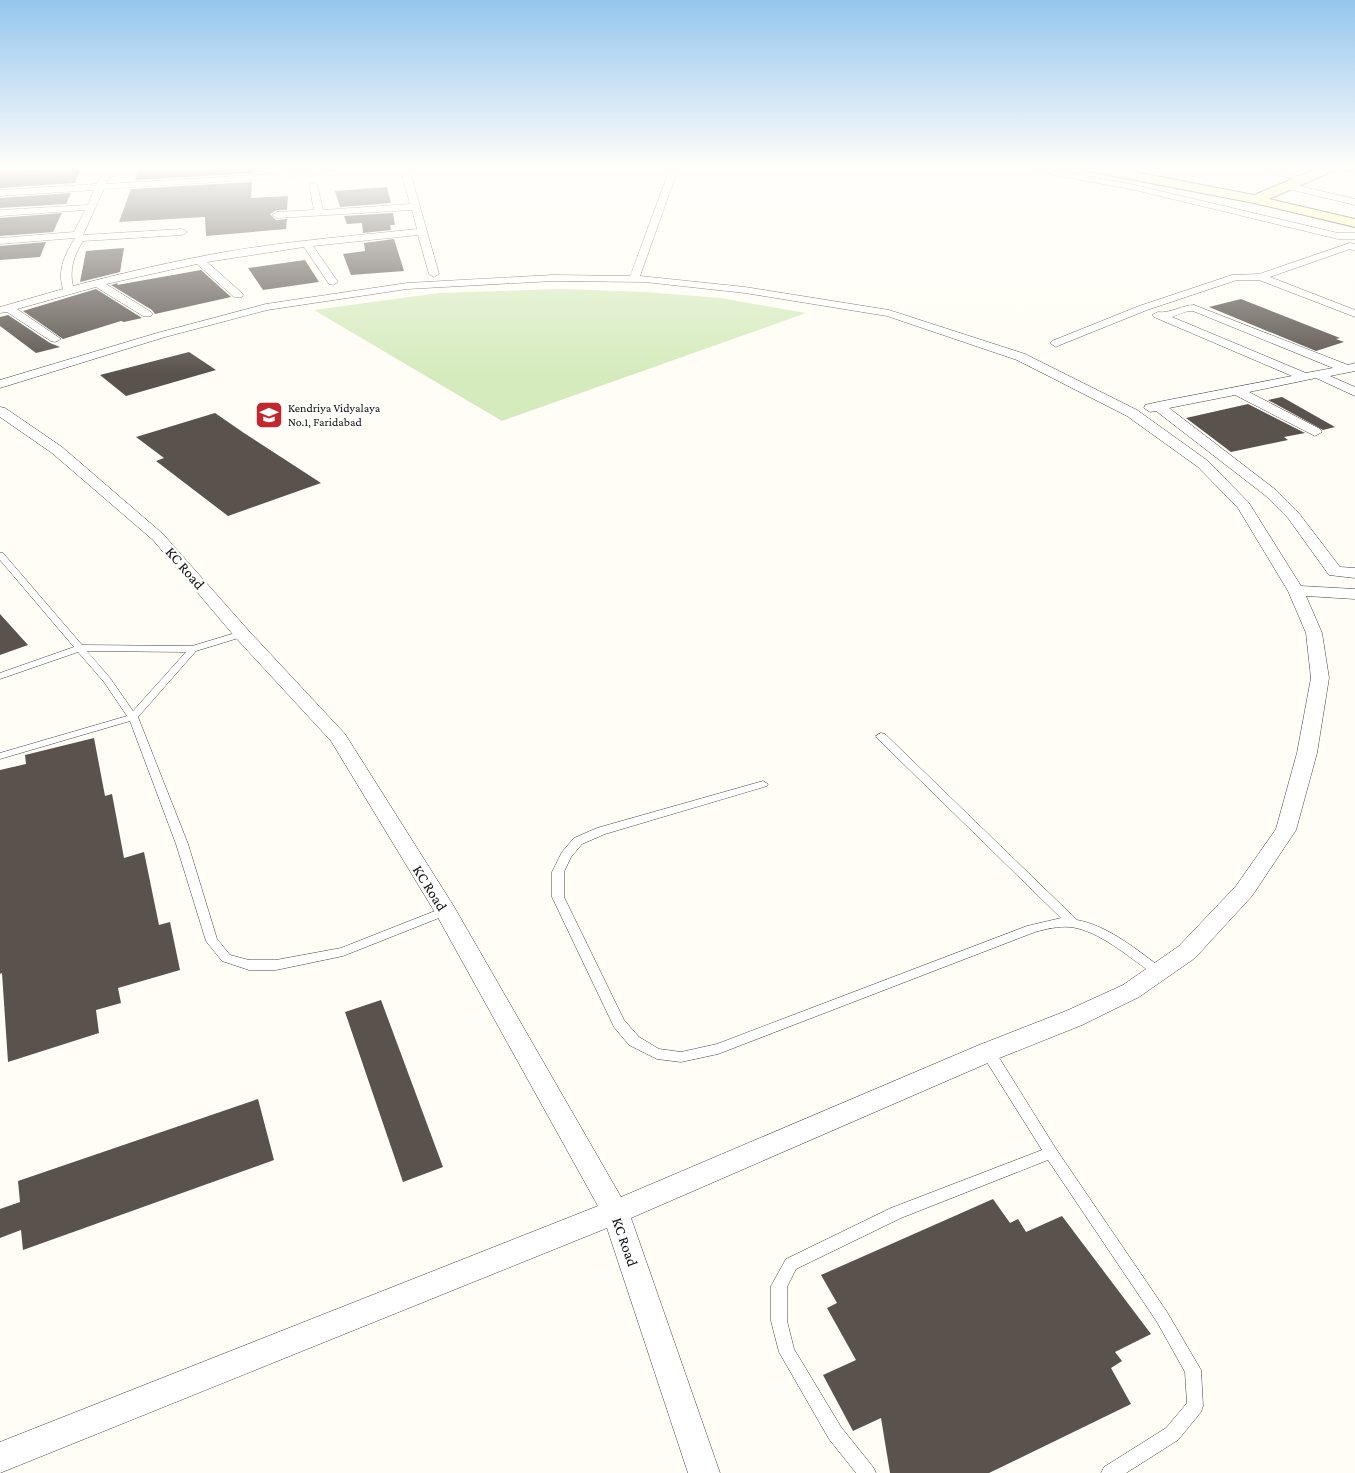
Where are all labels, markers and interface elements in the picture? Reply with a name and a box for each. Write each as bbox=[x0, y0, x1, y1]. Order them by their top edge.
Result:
school or university icon: Kendriya Vidyalaya No.1, Faridabad bbox=[254, 400, 284, 430]
place label: Kendriya Vidyalaya No.1, Faridabad bbox=[288, 401, 381, 429]
street label: KC Road bbox=[162, 544, 208, 592]
street label: KC Road bbox=[410, 862, 450, 914]
street label: KC Road bbox=[609, 1215, 641, 1269]

